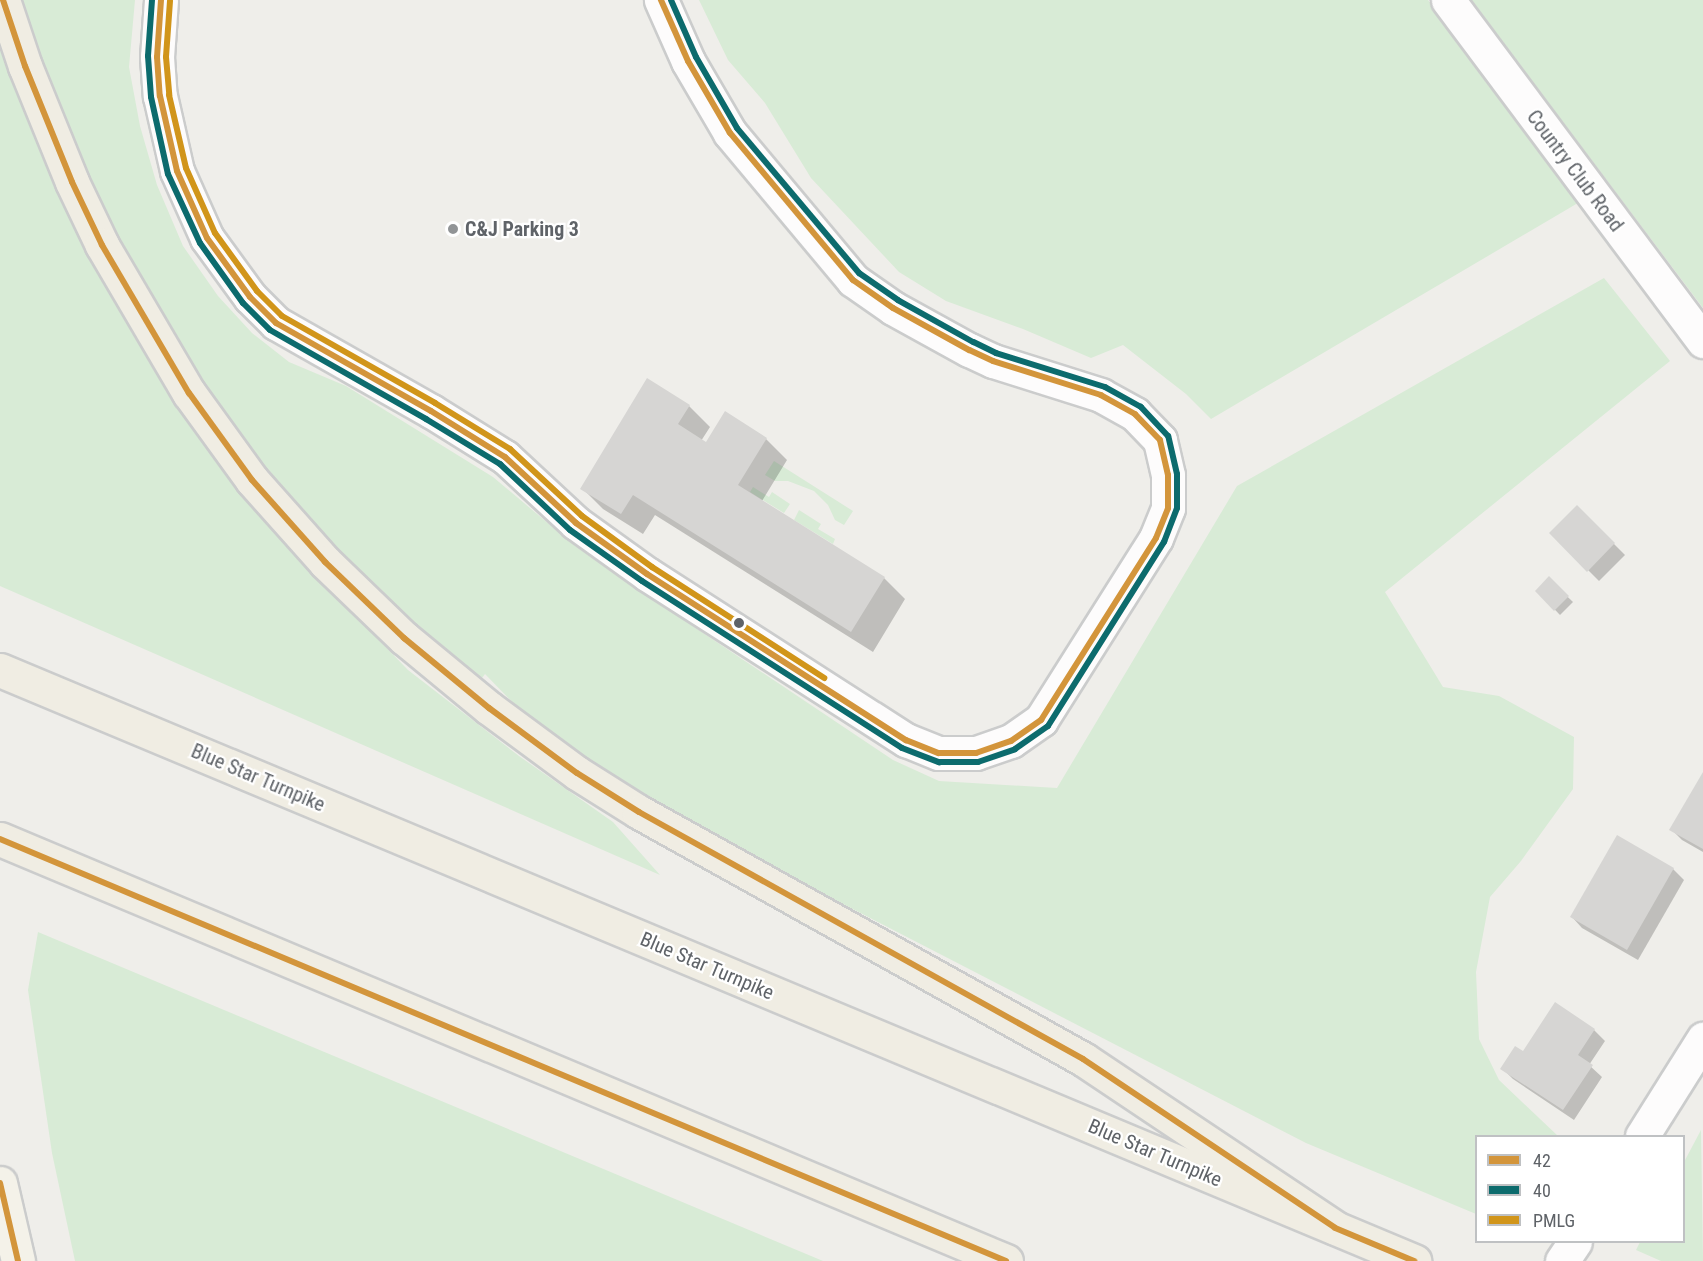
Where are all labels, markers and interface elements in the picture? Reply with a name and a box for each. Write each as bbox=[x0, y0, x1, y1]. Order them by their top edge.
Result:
street label: Country Club Road bbox=[1521, 105, 1629, 237]
place label: C&J Parking 3 bbox=[465, 217, 579, 241]
marker: C&J Parking 3 bbox=[446, 222, 460, 236]
unlabelled marker bbox=[733, 617, 745, 629]
street label: Blue Star Turnpike bbox=[187, 739, 329, 817]
street label: Blue Star Turnpike bbox=[636, 927, 778, 1005]
street label: Blue Star Turnpike bbox=[1084, 1114, 1226, 1192]
legend bbox=[1475, 1135, 1685, 1243]
text: 42 bbox=[1533, 1150, 1551, 1171]
text: 40 bbox=[1533, 1180, 1551, 1201]
text: PMLG bbox=[1533, 1210, 1575, 1231]

